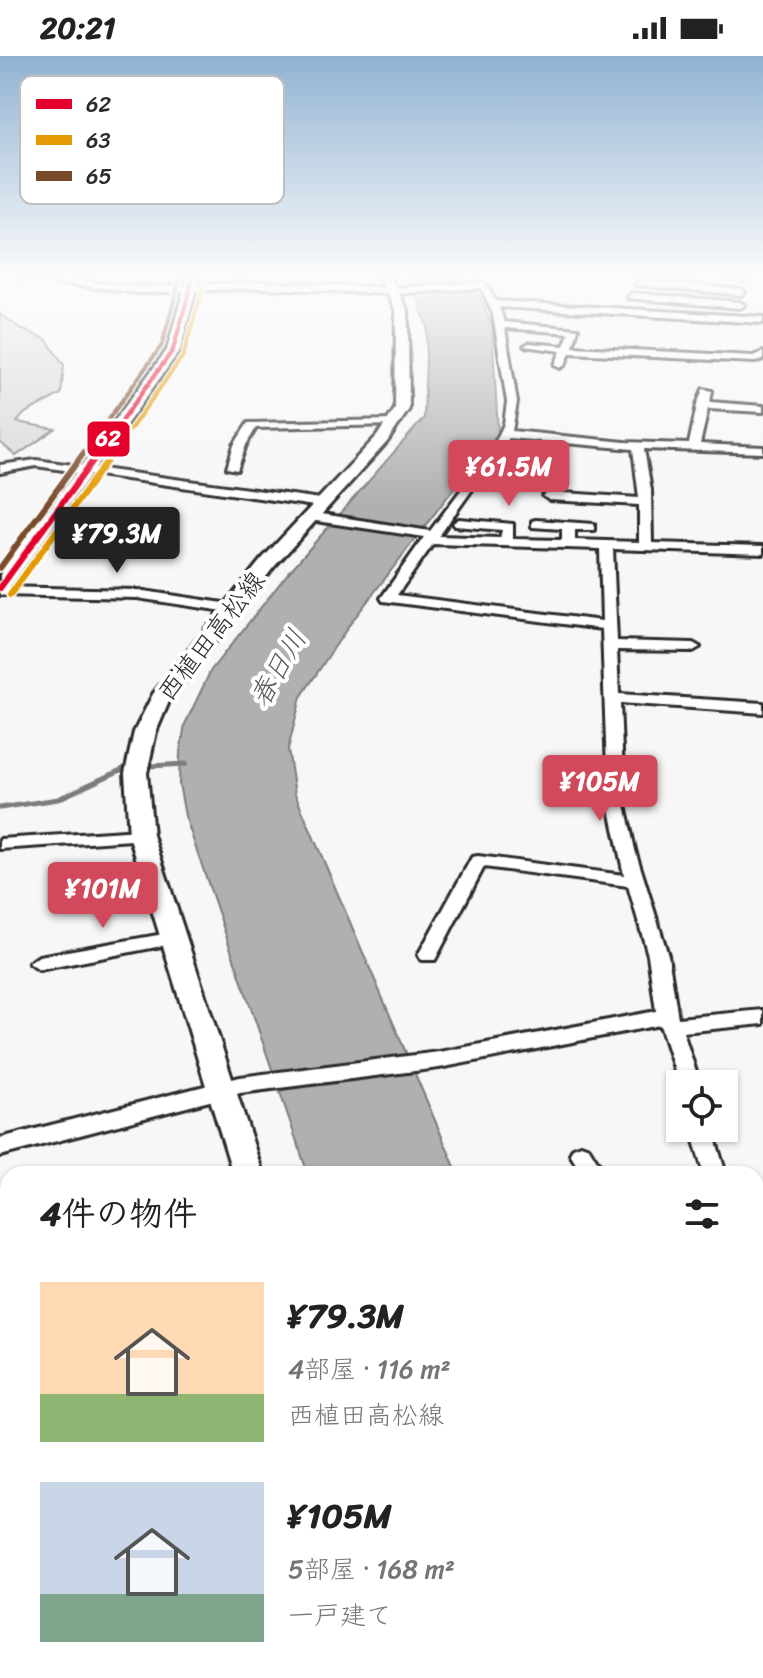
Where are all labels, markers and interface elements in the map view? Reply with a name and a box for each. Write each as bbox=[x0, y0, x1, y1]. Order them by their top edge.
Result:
text: 20:21 bbox=[40, 1, 116, 55]
legend bbox=[20, 76, 284, 204]
text: 62 bbox=[86, 85, 111, 124]
text: 63 bbox=[86, 121, 111, 160]
text: 65 bbox=[86, 157, 112, 196]
text: 62 bbox=[94, 419, 121, 458]
line badge: 62 bbox=[86, 420, 131, 458]
pin: ¥61.5M bbox=[444, 440, 574, 508]
text: ¥61.5M bbox=[466, 443, 552, 489]
pin: ¥79.3M bbox=[52, 507, 182, 575]
text: ¥79.3M bbox=[73, 510, 161, 556]
street label: 西植田高松線 bbox=[145, 560, 277, 712]
water label: 春日川 bbox=[236, 619, 320, 717]
pin: ¥105M bbox=[544, 755, 656, 823]
text: ¥105M bbox=[560, 758, 640, 804]
pin: ¥101M bbox=[47, 862, 159, 930]
text: ¥101M bbox=[66, 865, 140, 911]
map controls bbox=[666, 1070, 738, 1142]
button: locate bbox=[666, 1070, 738, 1142]
text: 4件の物件 bbox=[40, 1184, 197, 1244]
icon: filters bbox=[680, 1192, 724, 1236]
text: ¥79.3M bbox=[288, 1286, 404, 1346]
icon: home bbox=[104, 1314, 200, 1410]
text: 4部屋 · 116 m² bbox=[288, 1346, 451, 1392]
text: 西植田高松線 bbox=[288, 1392, 444, 1438]
text: ¥105M bbox=[288, 1486, 391, 1546]
icon: home bbox=[104, 1514, 200, 1610]
text: 5部屋 · 168 m² bbox=[288, 1546, 455, 1592]
text: 一戸建て bbox=[288, 1592, 392, 1638]

